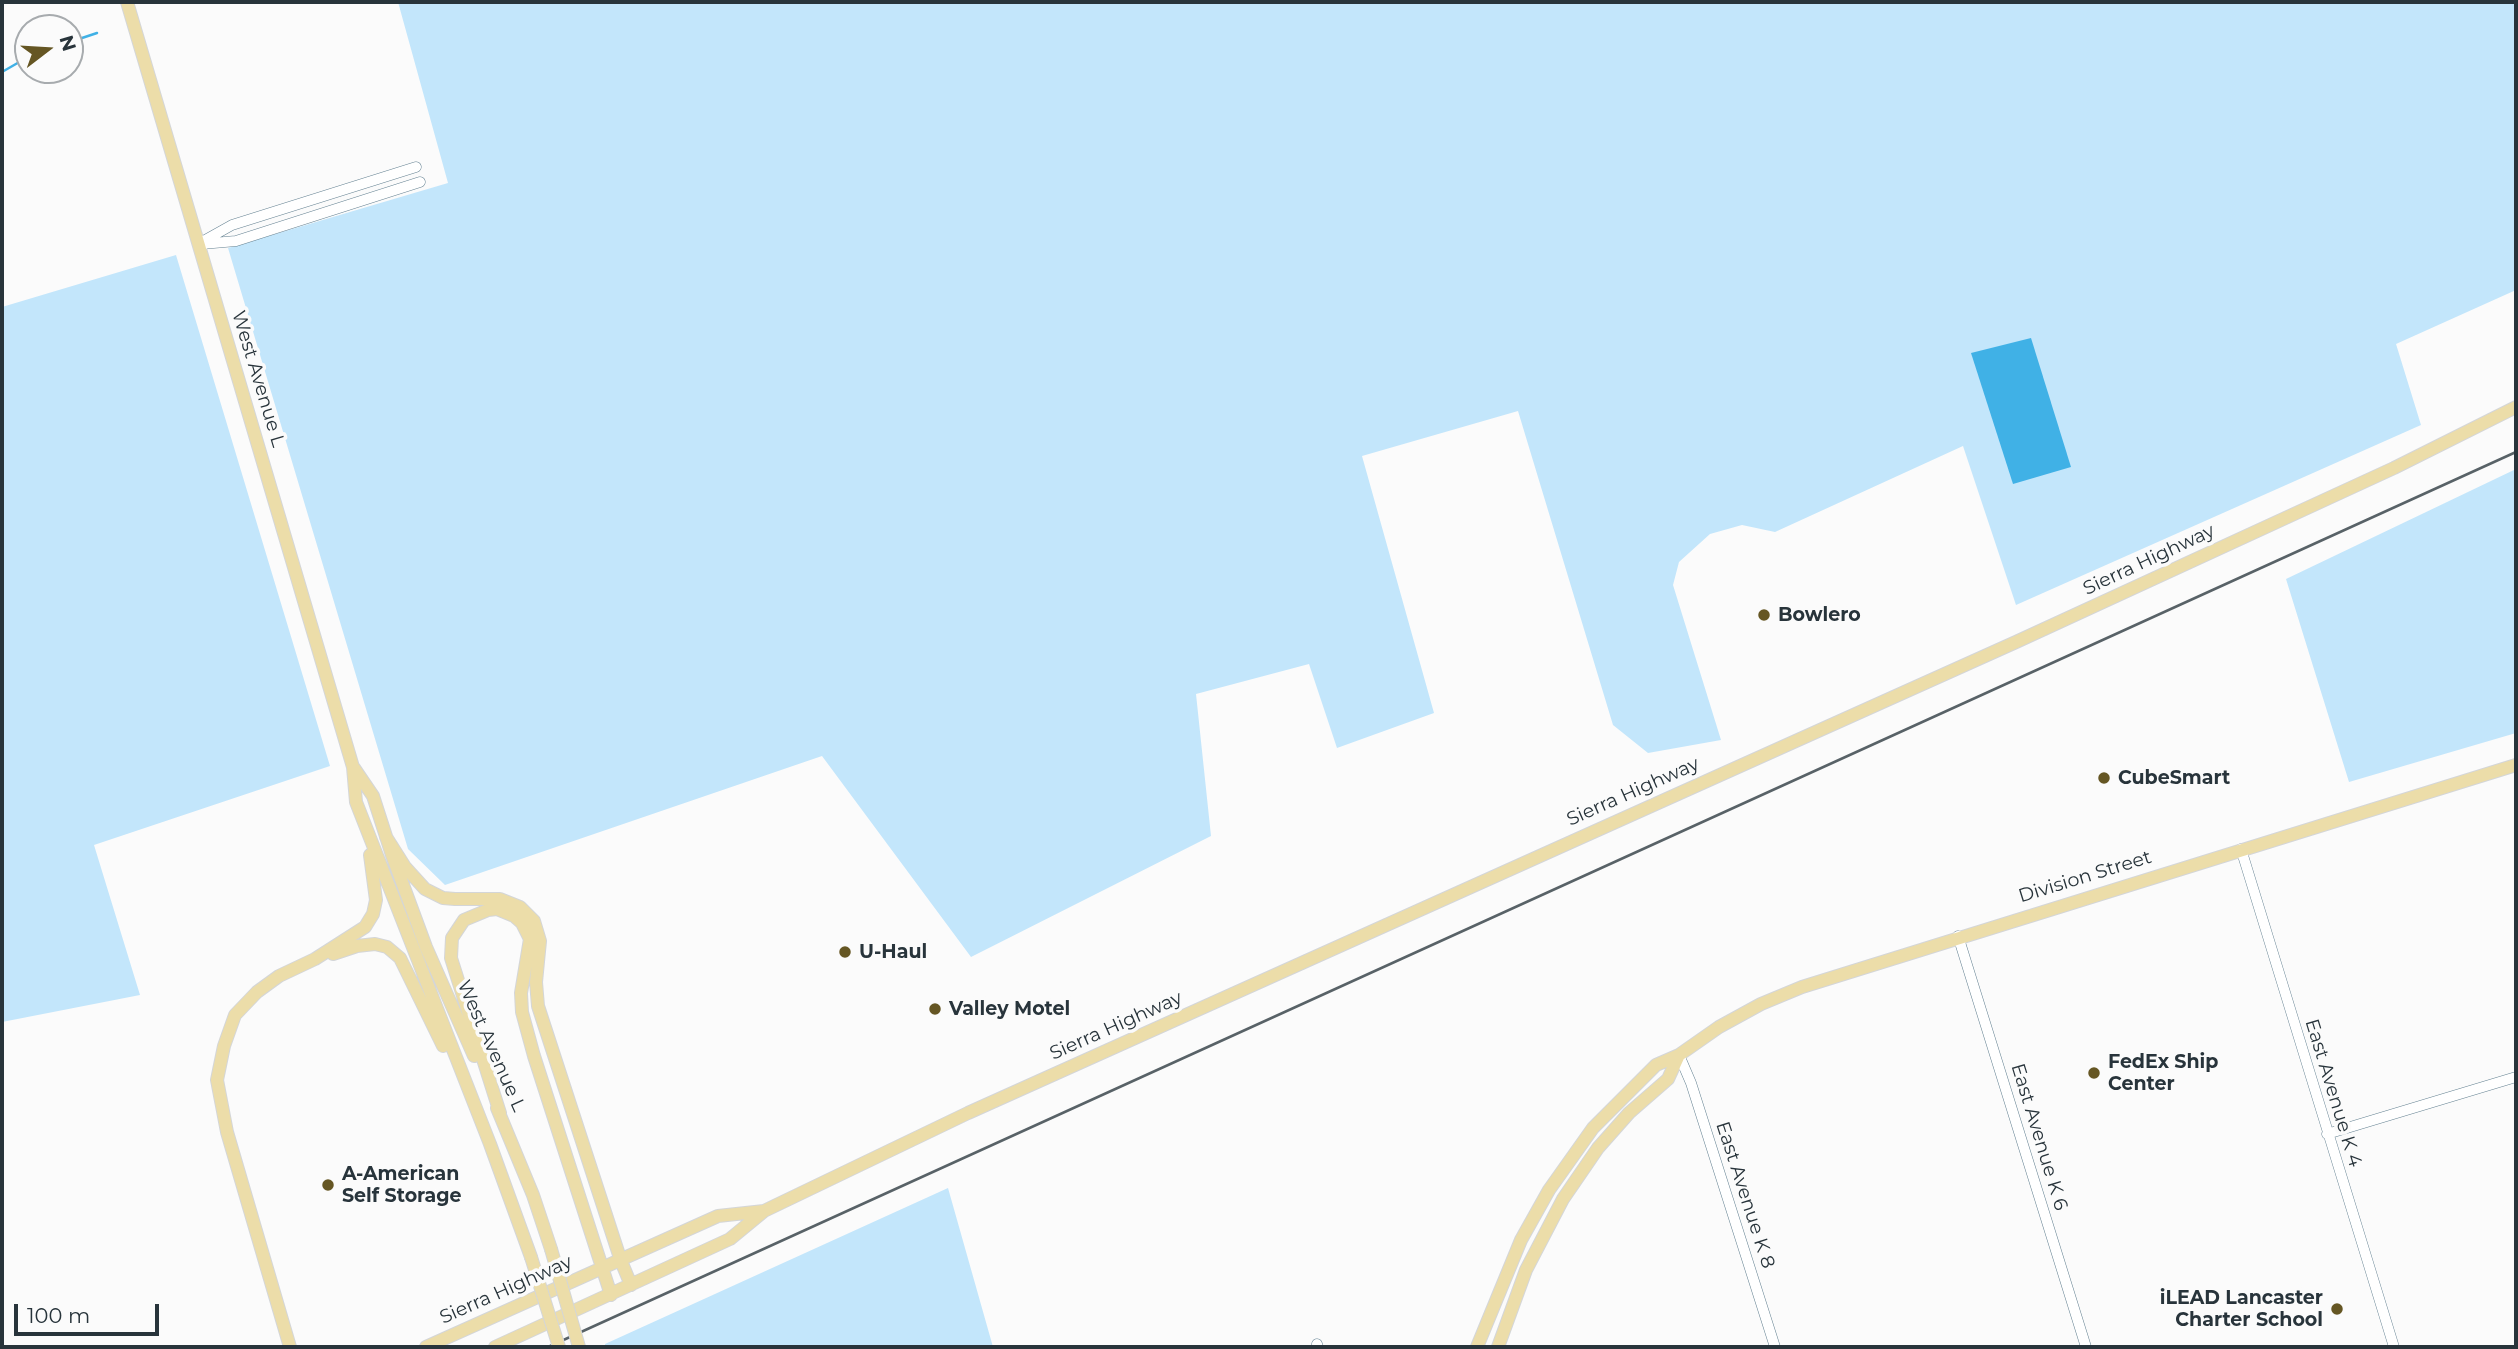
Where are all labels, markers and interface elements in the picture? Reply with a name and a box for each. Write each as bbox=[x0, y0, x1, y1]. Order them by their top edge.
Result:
north arrow bbox=[14, 14, 84, 84]
text: N bbox=[54, 33, 81, 54]
street label: West Avenue L bbox=[226, 308, 290, 450]
street label: Sierra Highway bbox=[2080, 520, 2218, 600]
place label: Bowlero bbox=[1778, 604, 1861, 626]
marker: Bowlero bbox=[1756, 607, 1772, 623]
street label: Sierra Highway bbox=[1563, 753, 1703, 831]
place label: CubeSmart bbox=[2118, 767, 2230, 789]
marker: CubeSmart bbox=[2096, 770, 2112, 786]
street label: Division Street bbox=[2016, 846, 2154, 908]
place label: U-Haul bbox=[859, 941, 927, 963]
marker: U-Haul bbox=[837, 944, 853, 960]
street label: West Avenue L bbox=[452, 977, 530, 1115]
street label: Sierra Highway bbox=[1046, 987, 1186, 1065]
place label: Valley Motel bbox=[949, 998, 1070, 1020]
marker: Valley Motel bbox=[927, 1001, 943, 1017]
street label: East Avenue K 4 bbox=[2300, 1016, 2366, 1170]
place label: FedEx Ship Center bbox=[2108, 1051, 2218, 1095]
street label: East Avenue K 6 bbox=[2006, 1061, 2072, 1213]
marker: FedEx Ship Center bbox=[2086, 1065, 2102, 1081]
street label: East Avenue K 8 bbox=[1711, 1119, 1779, 1271]
place label: A-American Self Storage bbox=[342, 1163, 462, 1207]
marker: A-American Self Storage bbox=[320, 1177, 336, 1193]
street label: Sierra Highway bbox=[436, 1251, 576, 1329]
place label: iLEAD Lancaster Charter School bbox=[2160, 1287, 2323, 1331]
scale bar bbox=[18, 1290, 163, 1334]
marker: iLEAD Lancaster Charter School bbox=[2329, 1301, 2345, 1317]
text: 100 m bbox=[27, 1303, 90, 1328]

